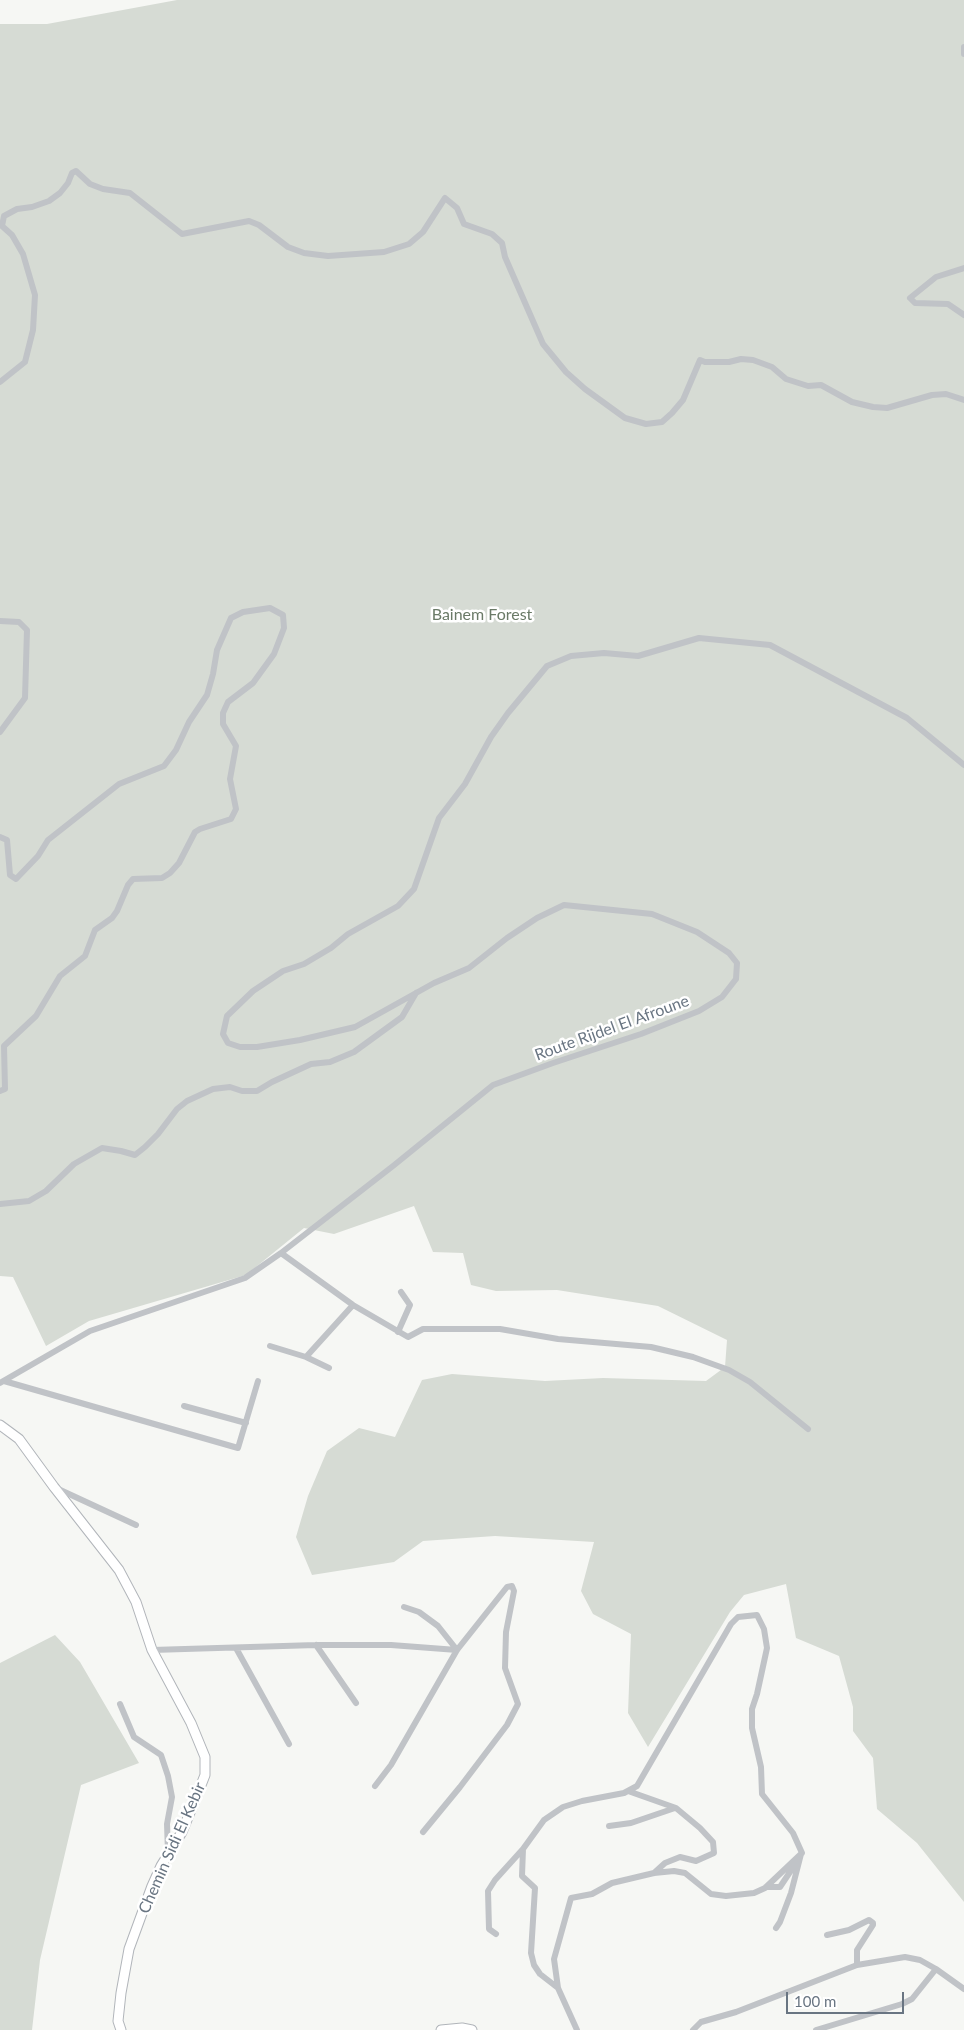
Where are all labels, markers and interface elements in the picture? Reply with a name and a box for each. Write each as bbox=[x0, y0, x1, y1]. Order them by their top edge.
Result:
park label: Bainem Forest bbox=[432, 605, 532, 625]
street label: Route Rijdel El Afroune bbox=[532, 991, 692, 1065]
street label: Chemin Sidi El Kebir bbox=[134, 1779, 210, 1917]
scale bar bbox=[789, 1982, 906, 2014]
text: 100 m bbox=[794, 1992, 836, 2010]

